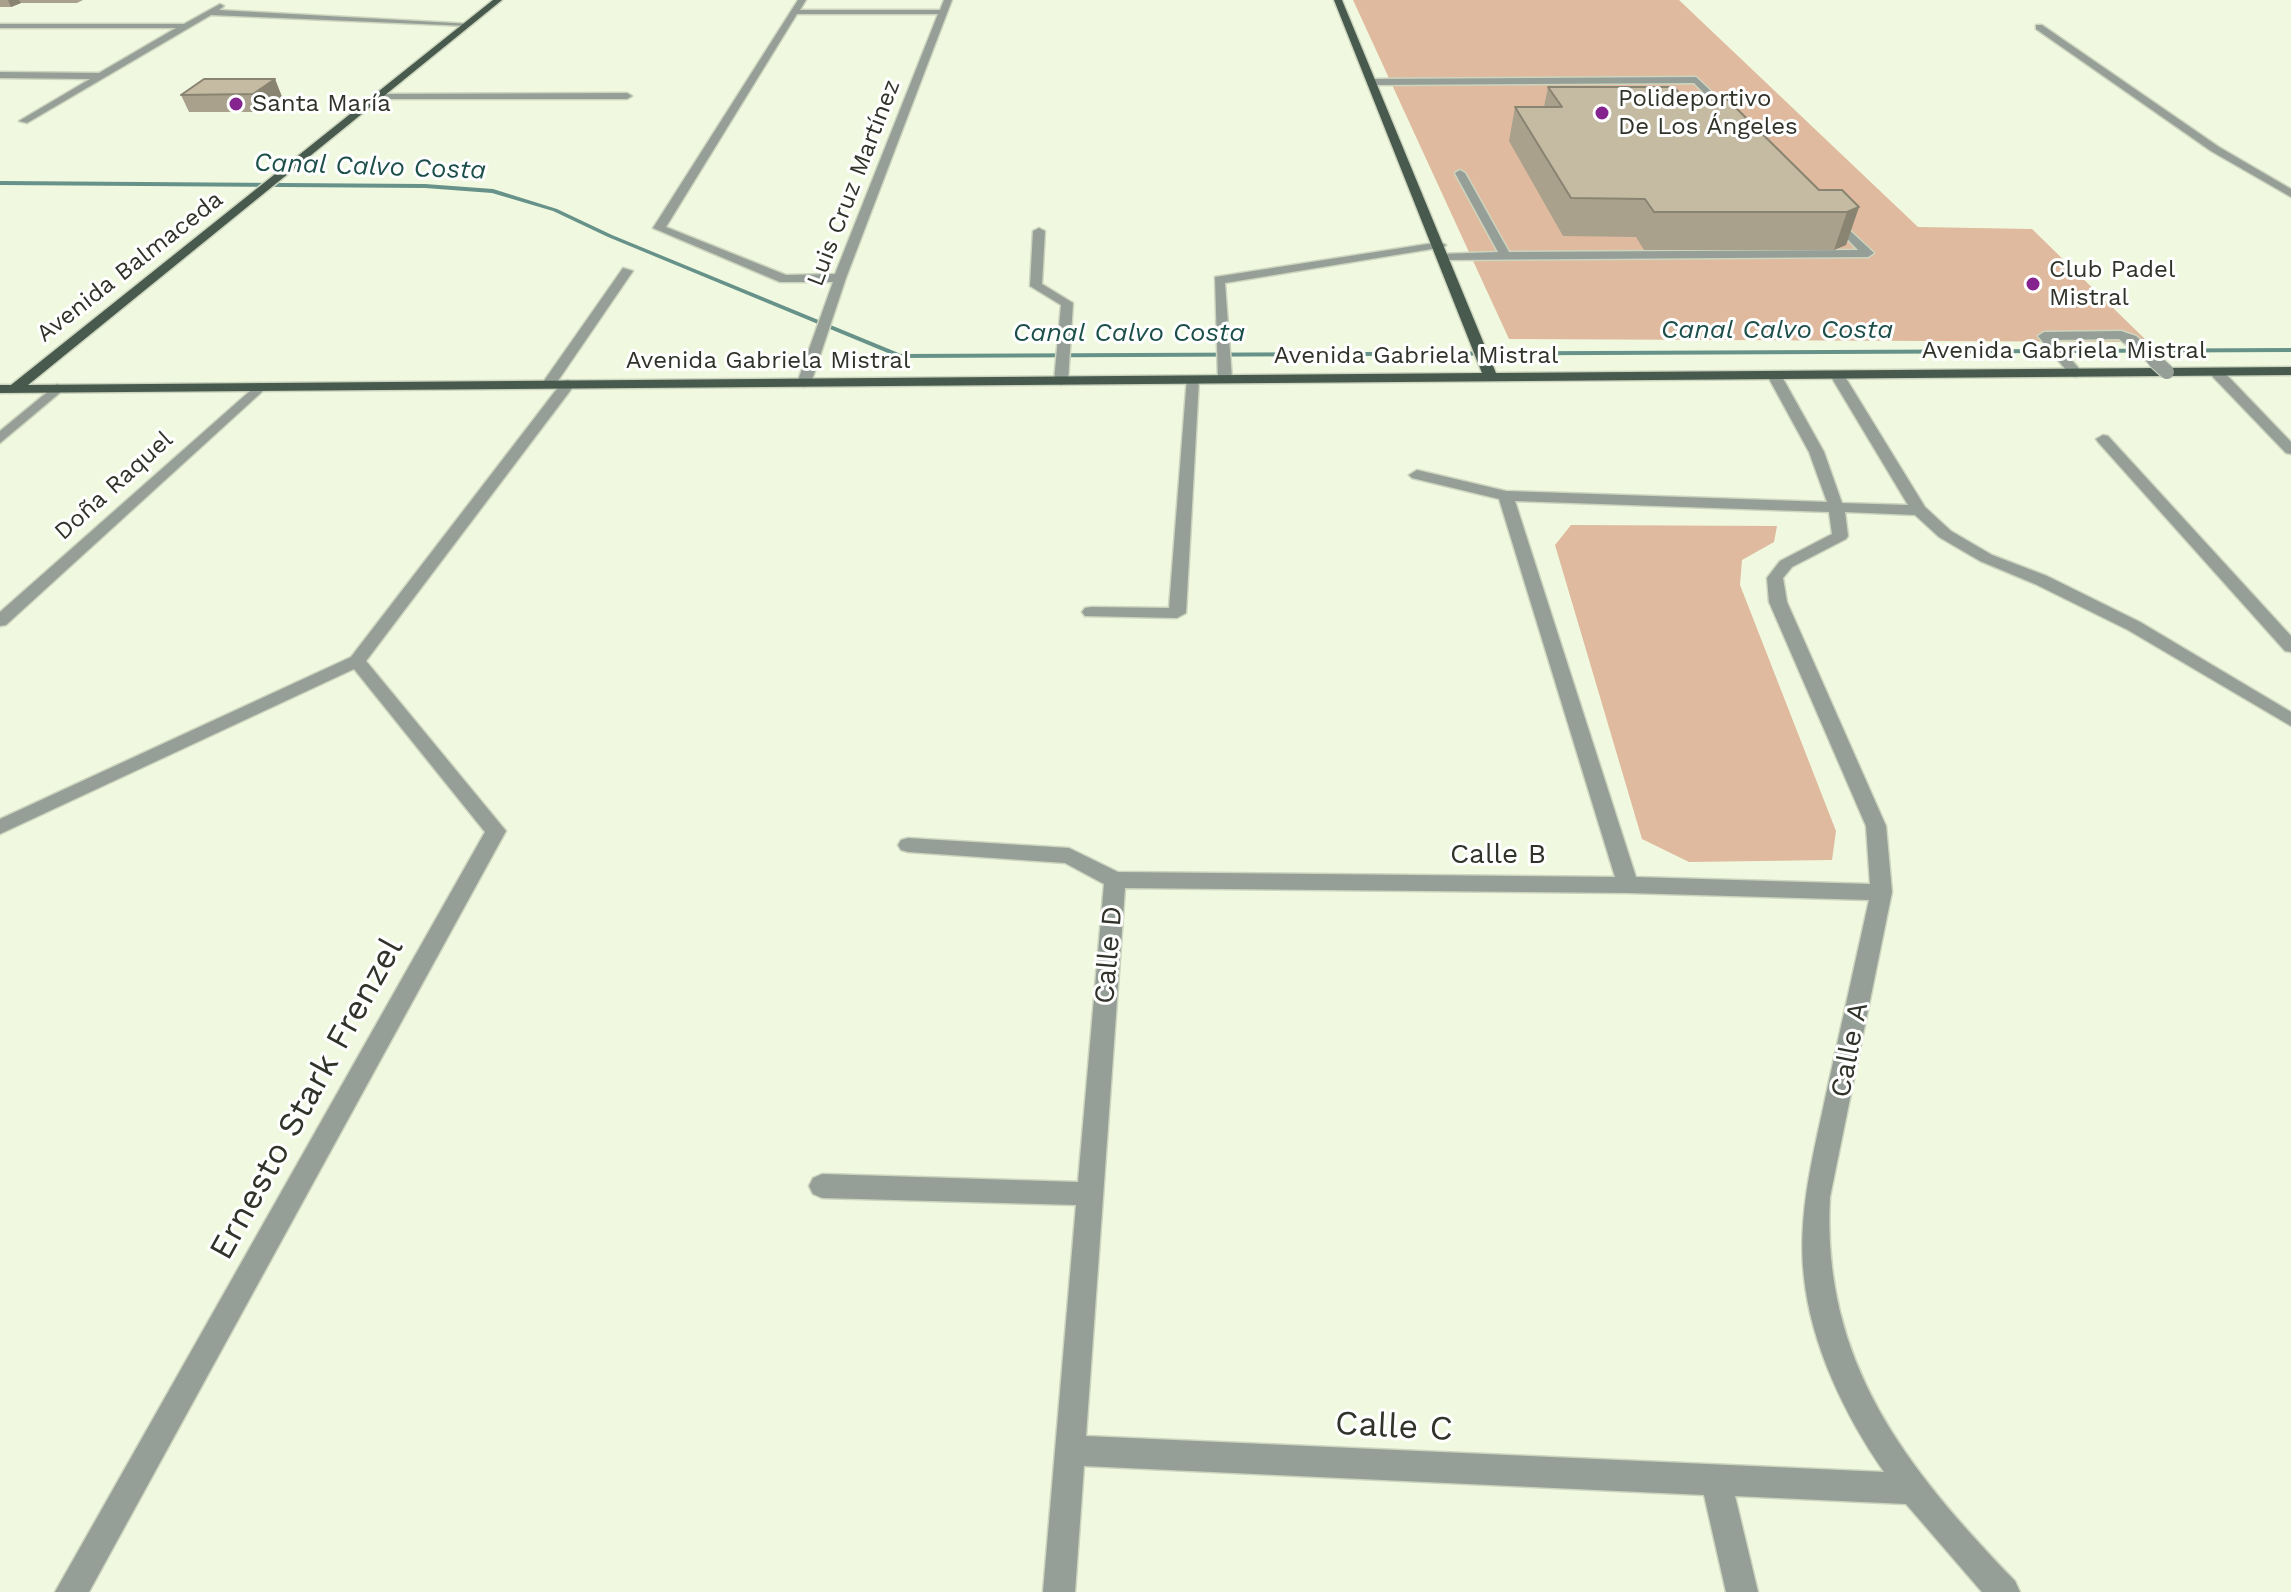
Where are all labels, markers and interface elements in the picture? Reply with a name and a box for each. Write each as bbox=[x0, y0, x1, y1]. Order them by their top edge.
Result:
street label: Luis Cruz Martínez bbox=[801, 76, 907, 290]
place label: Polideportivo De Los Ángeles bbox=[1618, 85, 1798, 141]
place label: Santa María bbox=[252, 90, 391, 118]
marker: Santa María bbox=[227, 95, 245, 113]
marker: Polideportivo De Los Ángeles bbox=[1593, 104, 1611, 122]
water label: Canal Calvo Costa bbox=[253, 147, 487, 187]
street label: Avenida Balmaceda bbox=[31, 185, 229, 349]
place label: Club Padel Mistral bbox=[2049, 256, 2175, 312]
marker: Club Padel Mistral bbox=[2024, 275, 2042, 293]
water label: Canal Calvo Costa bbox=[1661, 314, 1893, 346]
water label: Canal Calvo Costa bbox=[1013, 317, 1245, 349]
street label: Avenida Gabriela Mistral bbox=[1922, 337, 2206, 365]
street label: Avenida Gabriela Mistral bbox=[1274, 342, 1558, 370]
street label: Avenida Gabriela Mistral bbox=[626, 347, 910, 375]
street label: Doña Raquel bbox=[49, 425, 179, 547]
street label: Calle B bbox=[1450, 838, 1546, 872]
street label: Calle D bbox=[1088, 905, 1130, 1005]
street label: Ernesto Stark Frenzel bbox=[201, 931, 413, 1267]
street label: Calle A bbox=[1824, 999, 1876, 1101]
street label: Calle C bbox=[1334, 1404, 1454, 1450]

